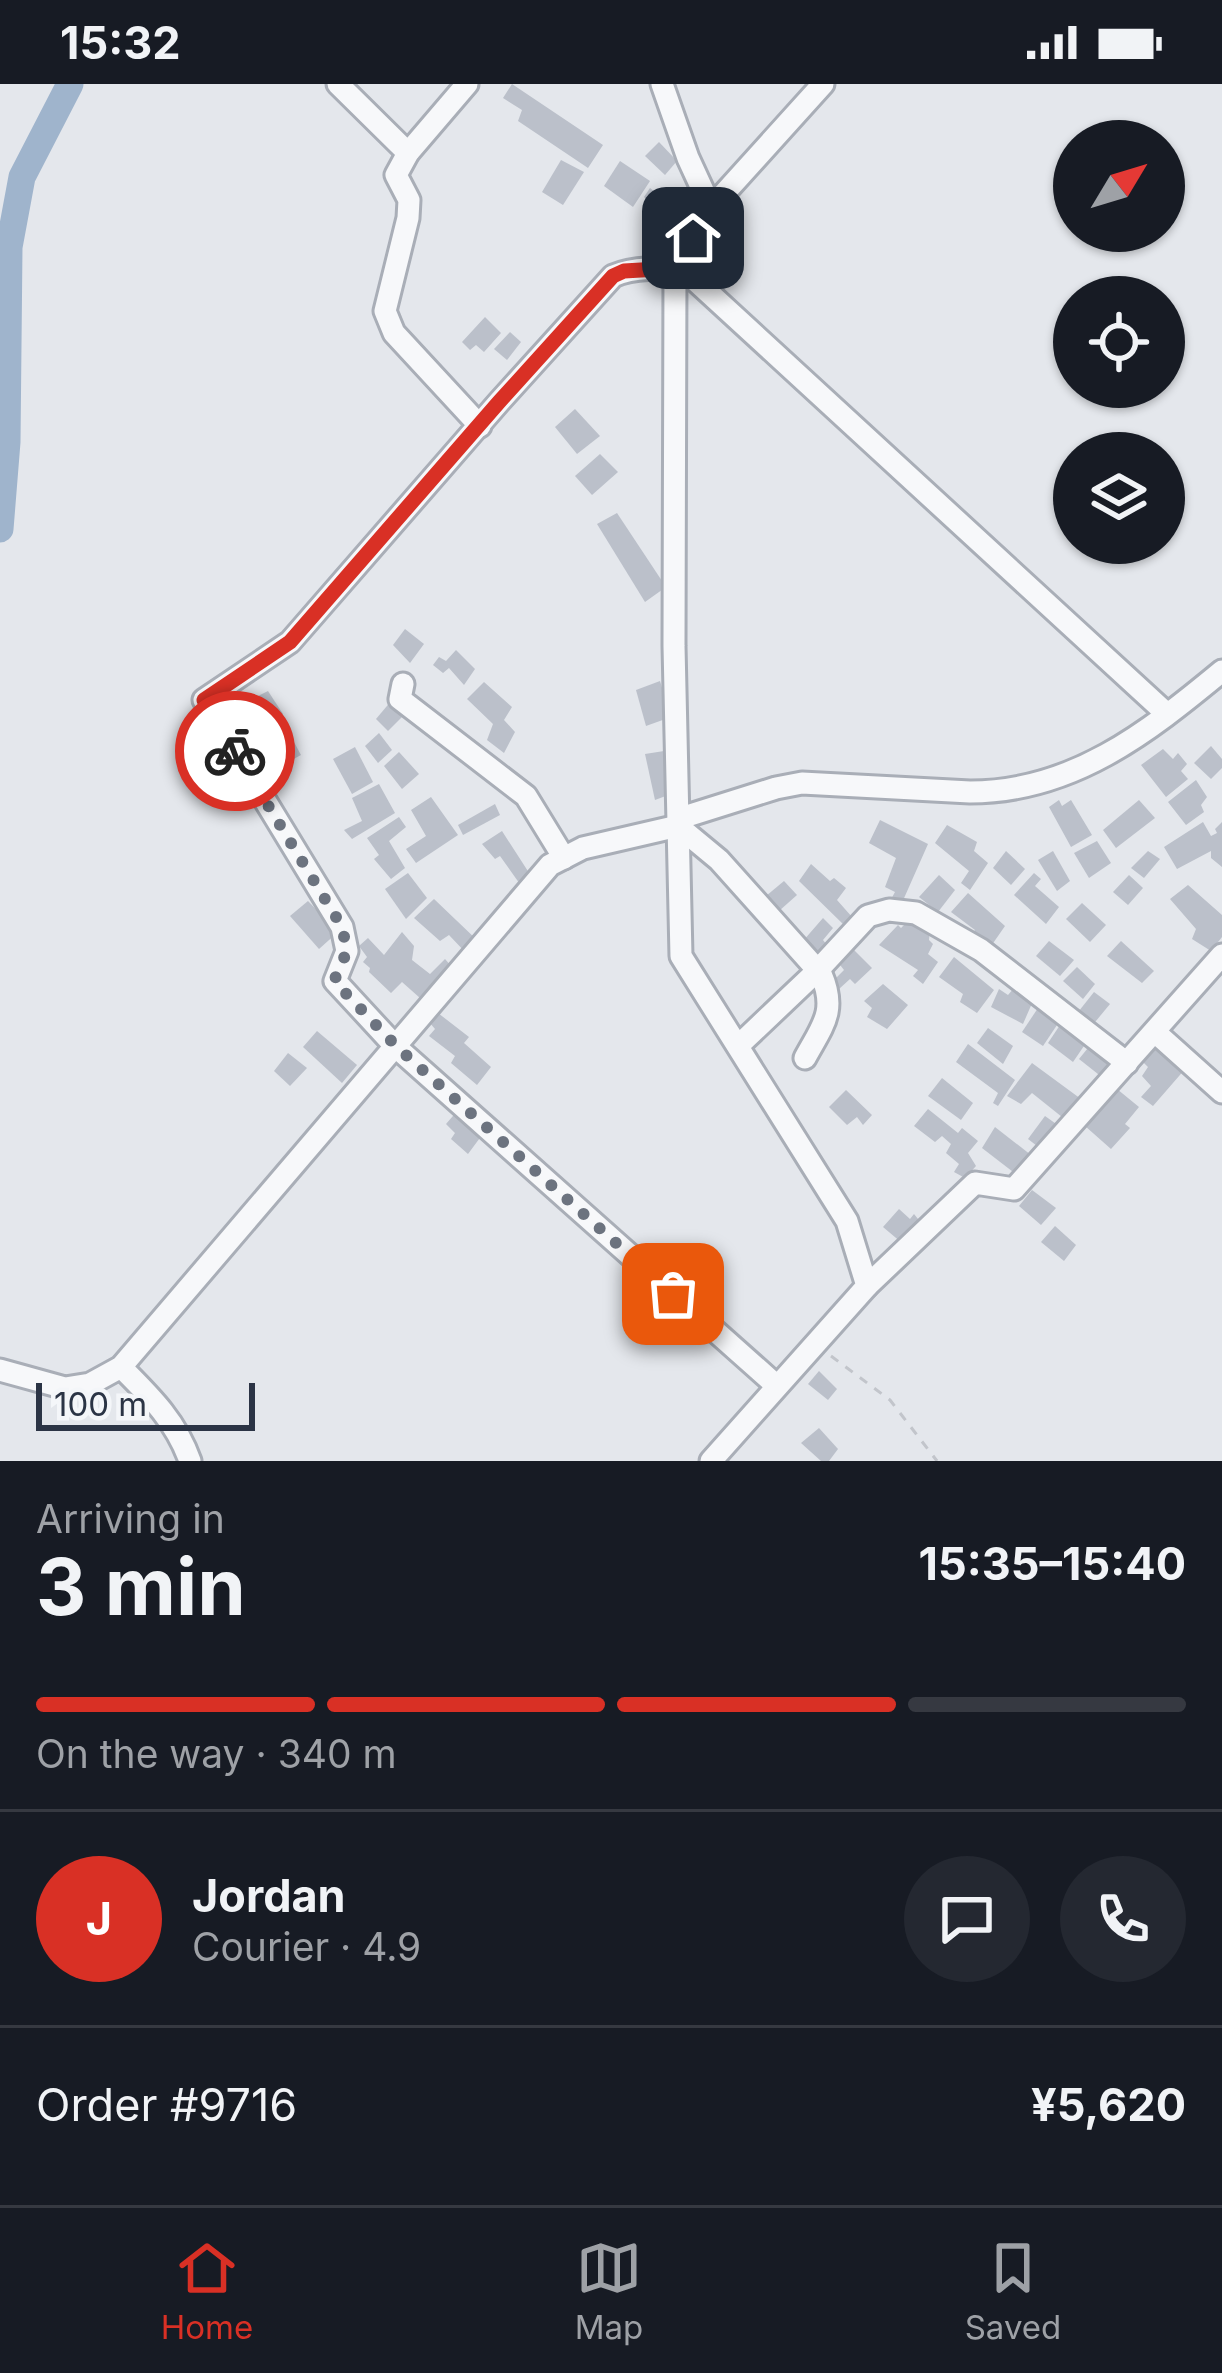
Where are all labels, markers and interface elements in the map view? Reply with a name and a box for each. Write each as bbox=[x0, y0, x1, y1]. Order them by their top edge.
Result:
text: 15:32 bbox=[60, 15, 181, 70]
north arrow bbox=[1053, 120, 1185, 252]
map controls bbox=[1053, 120, 1185, 564]
pin bbox=[642, 187, 744, 289]
icon: home bbox=[660, 205, 726, 271]
button: locate bbox=[1053, 276, 1185, 408]
button: layers bbox=[1053, 432, 1185, 564]
courier bbox=[175, 691, 295, 811]
icon: bike bbox=[202, 718, 268, 784]
pin bbox=[622, 1243, 724, 1345]
icon: bag bbox=[640, 1261, 706, 1327]
scale bar bbox=[36, 1377, 255, 1430]
text: 100 m bbox=[54, 1384, 147, 1424]
text: Arriving in bbox=[36, 1495, 225, 1542]
text: 15:35–15:40 bbox=[919, 1536, 1186, 1591]
text: 3 min bbox=[36, 1539, 246, 1634]
text: On the way · 340 m bbox=[36, 1730, 397, 1777]
button: chat bbox=[904, 1856, 1030, 1982]
button: phone bbox=[1060, 1856, 1186, 1982]
text: Jordan bbox=[192, 1868, 346, 1923]
text: J bbox=[86, 1891, 112, 1946]
text: Courier · 4.9 bbox=[192, 1923, 421, 1970]
text: Order #9716 bbox=[36, 2077, 297, 2132]
text: ¥5,620 bbox=[1031, 2077, 1186, 2132]
tab: Home bbox=[161, 2235, 253, 2347]
tab: Map bbox=[575, 2235, 643, 2347]
tab: Saved bbox=[965, 2235, 1061, 2347]

